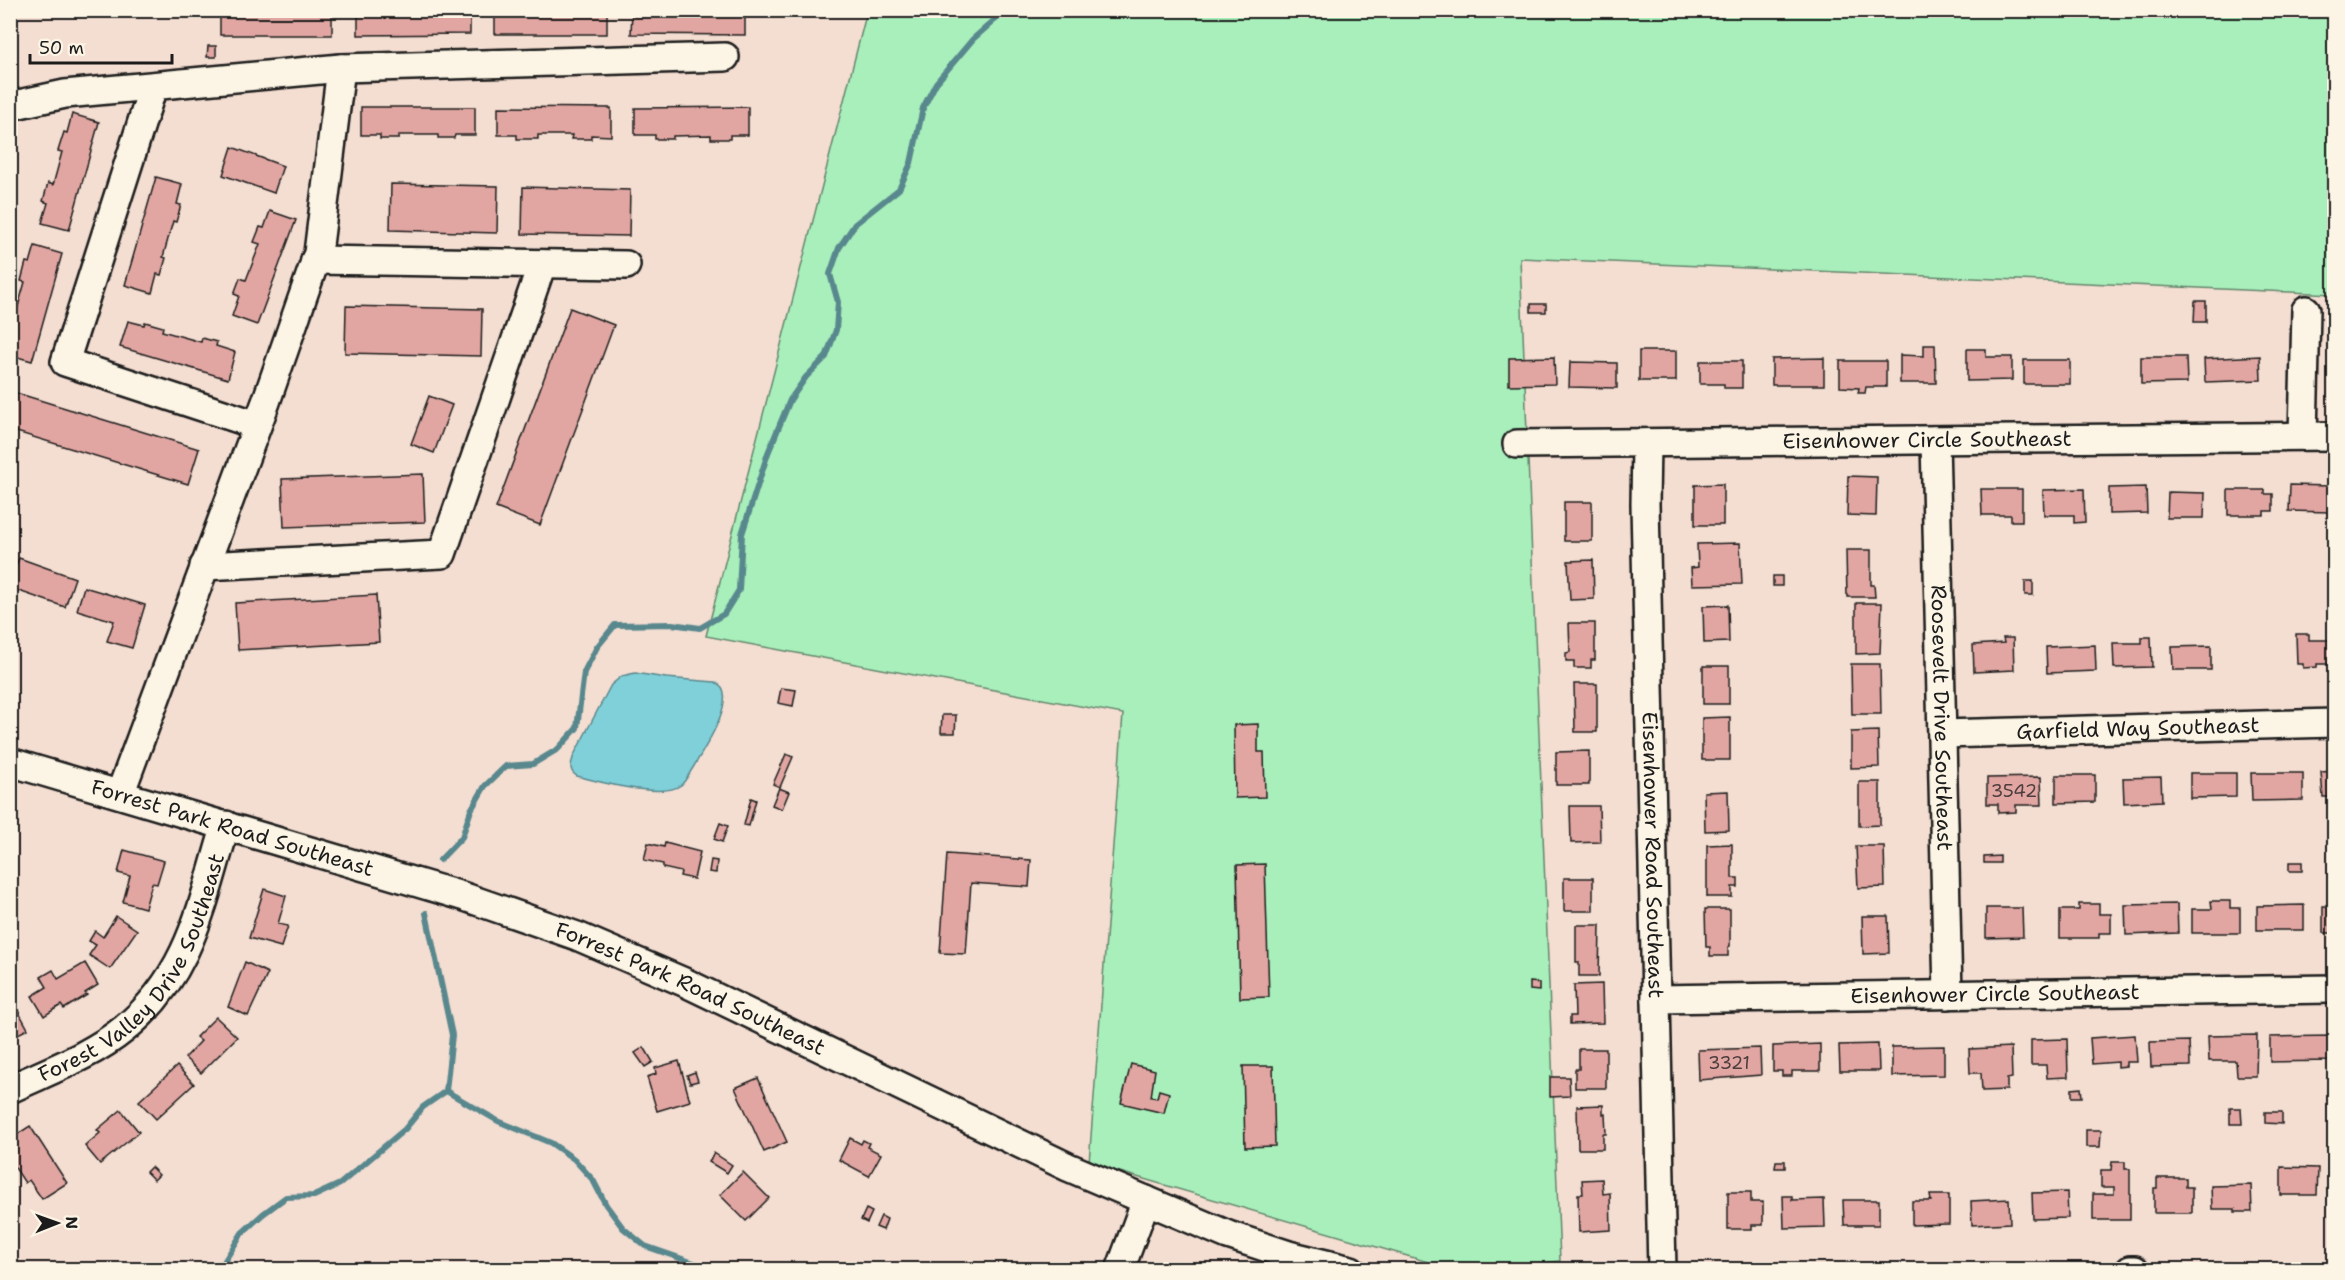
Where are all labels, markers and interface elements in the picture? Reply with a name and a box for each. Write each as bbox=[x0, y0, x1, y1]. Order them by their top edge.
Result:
scale bar bbox=[30, 27, 172, 65]
text: 50 m bbox=[39, 36, 84, 60]
street label: Eisenhower Circle Southeast bbox=[1782, 425, 2072, 455]
street label: Roosevelt Drive Southeast bbox=[1924, 584, 1959, 851]
street label: Eisenhower Road Southeast bbox=[1636, 711, 1670, 999]
street label: Garfield Way Southeast bbox=[2016, 711, 2260, 746]
street label: Forrest Park Road Southeast bbox=[88, 773, 377, 883]
house number: 3542 bbox=[1991, 779, 2037, 803]
street label: Forest Valley Drive Southeast bbox=[34, 850, 231, 1089]
street label: Forrest Park Road Southeast bbox=[552, 916, 830, 1062]
street label: Eisenhower Circle Southeast bbox=[1850, 978, 2140, 1010]
house number: 3321 bbox=[1708, 1051, 1750, 1075]
north arrow bbox=[27, 1193, 87, 1253]
text: N bbox=[61, 1216, 82, 1229]

